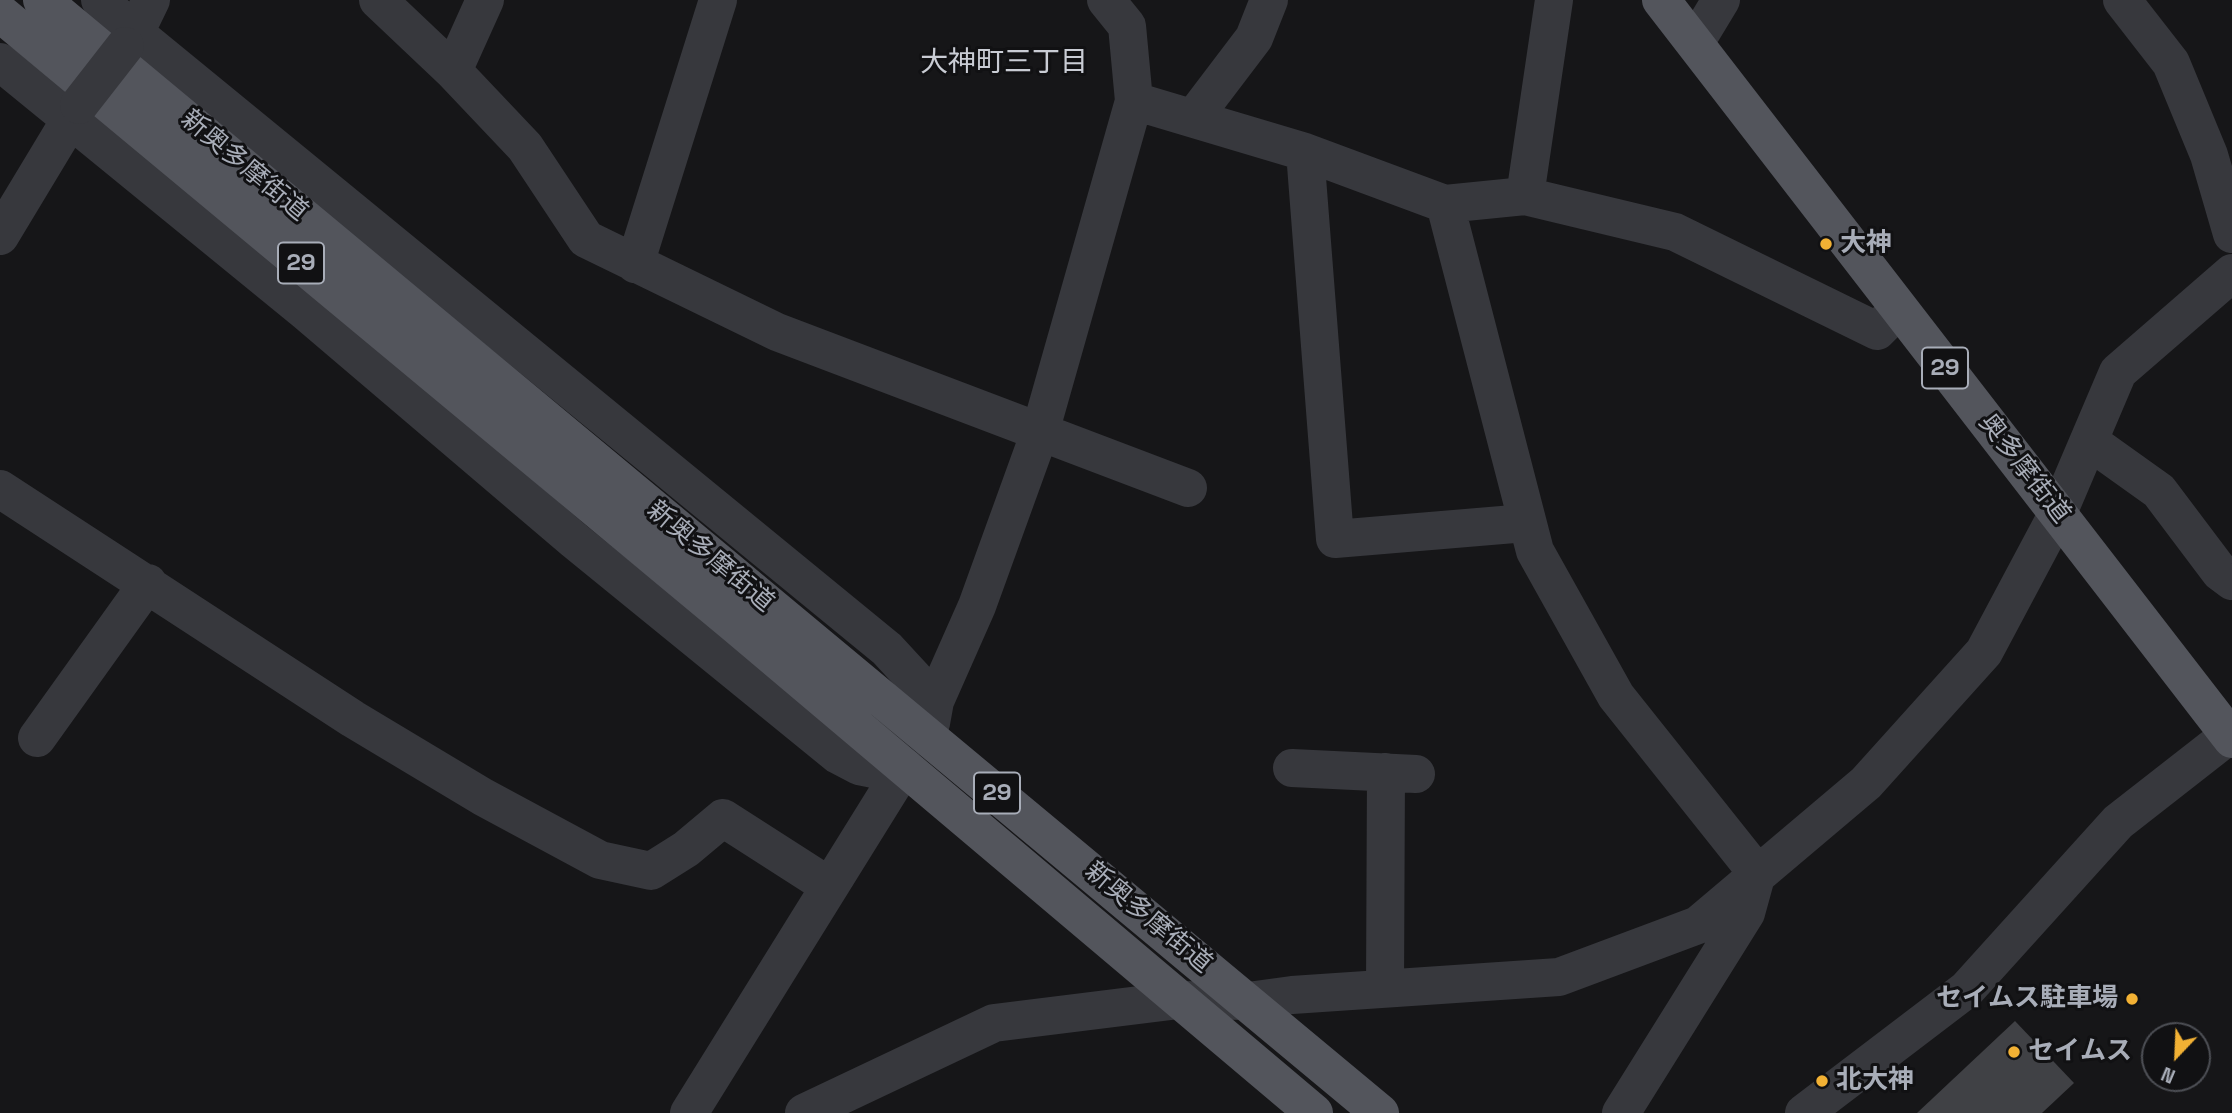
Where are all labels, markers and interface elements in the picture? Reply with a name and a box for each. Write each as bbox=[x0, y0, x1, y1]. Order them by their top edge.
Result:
district label: 大神町三丁目 bbox=[920, 46, 1088, 80]
street label: 新奥多摩街道 bbox=[174, 104, 314, 228]
place label: 大神 bbox=[1840, 228, 1892, 260]
marker: 大神 bbox=[1818, 236, 1834, 252]
road number: 29 bbox=[278, 242, 324, 284]
road number: 29 bbox=[1922, 348, 1968, 388]
street label: 奥多摩街道 bbox=[1972, 408, 2076, 530]
street label: 新奥多摩街道 bbox=[640, 495, 780, 619]
road number: 29 bbox=[974, 772, 1020, 814]
street label: 新奥多摩街道 bbox=[1078, 856, 1218, 980]
place label: セイムス駐車場 bbox=[1936, 983, 2118, 1015]
marker: セイムス駐車場 bbox=[2124, 991, 2140, 1007]
north arrow bbox=[2141, 1022, 2211, 1092]
place label: セイムス bbox=[2028, 1036, 2132, 1068]
marker: セイムス bbox=[2006, 1044, 2022, 1060]
text: N bbox=[2158, 1061, 2179, 1089]
place label: 北大神 bbox=[1836, 1065, 1914, 1097]
marker: 北大神 bbox=[1814, 1073, 1830, 1089]

